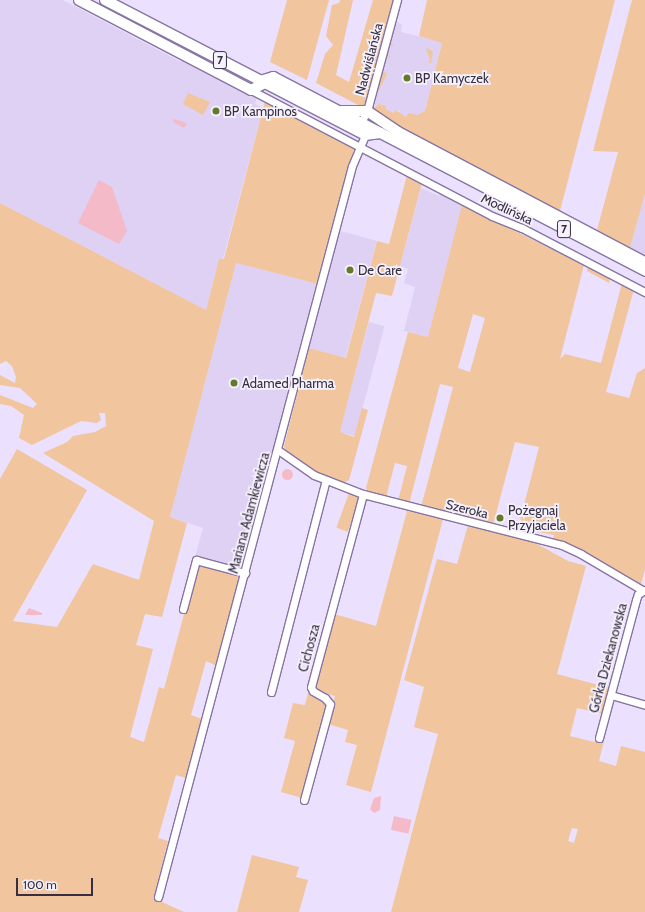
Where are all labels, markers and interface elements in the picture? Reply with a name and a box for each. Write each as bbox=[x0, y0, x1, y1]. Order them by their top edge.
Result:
street label: Nadwiślańska bbox=[352, 21, 386, 97]
road number: 7 bbox=[212, 50, 228, 70]
place label: BP Kamyczek bbox=[415, 70, 489, 86]
marker: BP Kamyczek bbox=[402, 73, 412, 83]
place label: BP Kampinos bbox=[224, 103, 297, 119]
marker: BP Kampinos bbox=[211, 106, 221, 116]
street label: Modlińska bbox=[479, 190, 535, 228]
road number: 7 bbox=[556, 219, 572, 239]
place label: De Care bbox=[358, 262, 402, 278]
marker: De Care bbox=[345, 265, 355, 275]
place label: Adamed Pharma bbox=[242, 375, 334, 391]
marker: Adamed Pharma bbox=[229, 378, 239, 388]
street label: Mariana Adamkiewicza bbox=[225, 451, 273, 575]
street label: Szeroka bbox=[444, 496, 490, 522]
place label: Pożegnaj Przyjaciela bbox=[508, 503, 566, 534]
marker: Pożegnaj Przyjaciela bbox=[495, 513, 505, 523]
street label: Górka Dziekanowska bbox=[586, 601, 630, 715]
street label: Cichosza bbox=[295, 622, 323, 674]
scale bar bbox=[18, 870, 95, 896]
text: 100 m bbox=[23, 877, 57, 892]

